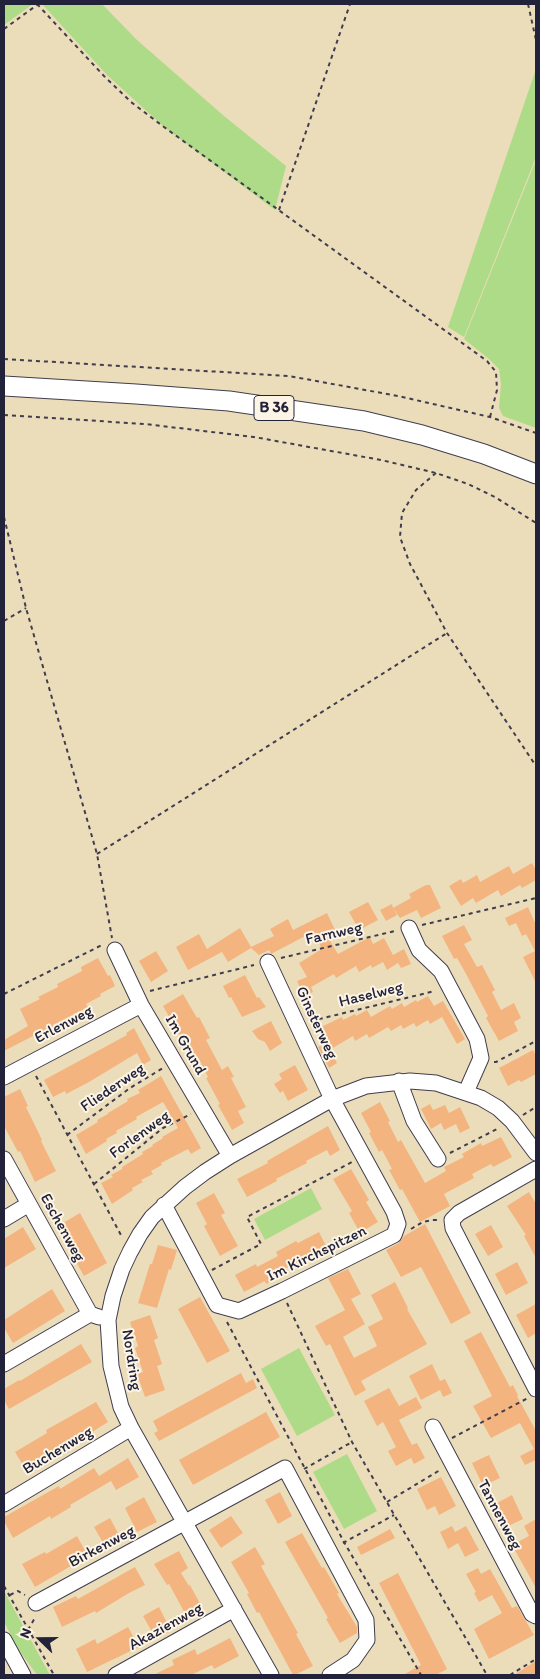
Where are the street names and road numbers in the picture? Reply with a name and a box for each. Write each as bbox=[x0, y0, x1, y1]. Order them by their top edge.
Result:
road number: B 36 bbox=[254, 396, 294, 420]
street label: Farnweg bbox=[304, 918, 364, 950]
street label: Haselweg bbox=[337, 978, 405, 1012]
street label: Ginsterweg bbox=[291, 984, 341, 1062]
street label: Erlenweg bbox=[32, 1002, 96, 1048]
street label: Im Grund bbox=[160, 1011, 210, 1079]
street label: Fliederweg bbox=[77, 1059, 149, 1117]
street label: Forlenweg bbox=[106, 1107, 174, 1163]
street label: Eschenweg bbox=[35, 1190, 89, 1266]
street label: Im Kirchspitzen bbox=[264, 1222, 370, 1286]
street label: Nordring bbox=[117, 1328, 145, 1392]
street label: Buchenweg bbox=[20, 1423, 96, 1479]
street label: Tannenweg bbox=[473, 1477, 525, 1553]
street label: Birkenweg bbox=[66, 1522, 138, 1572]
street label: Akazienweg bbox=[126, 1599, 206, 1655]

